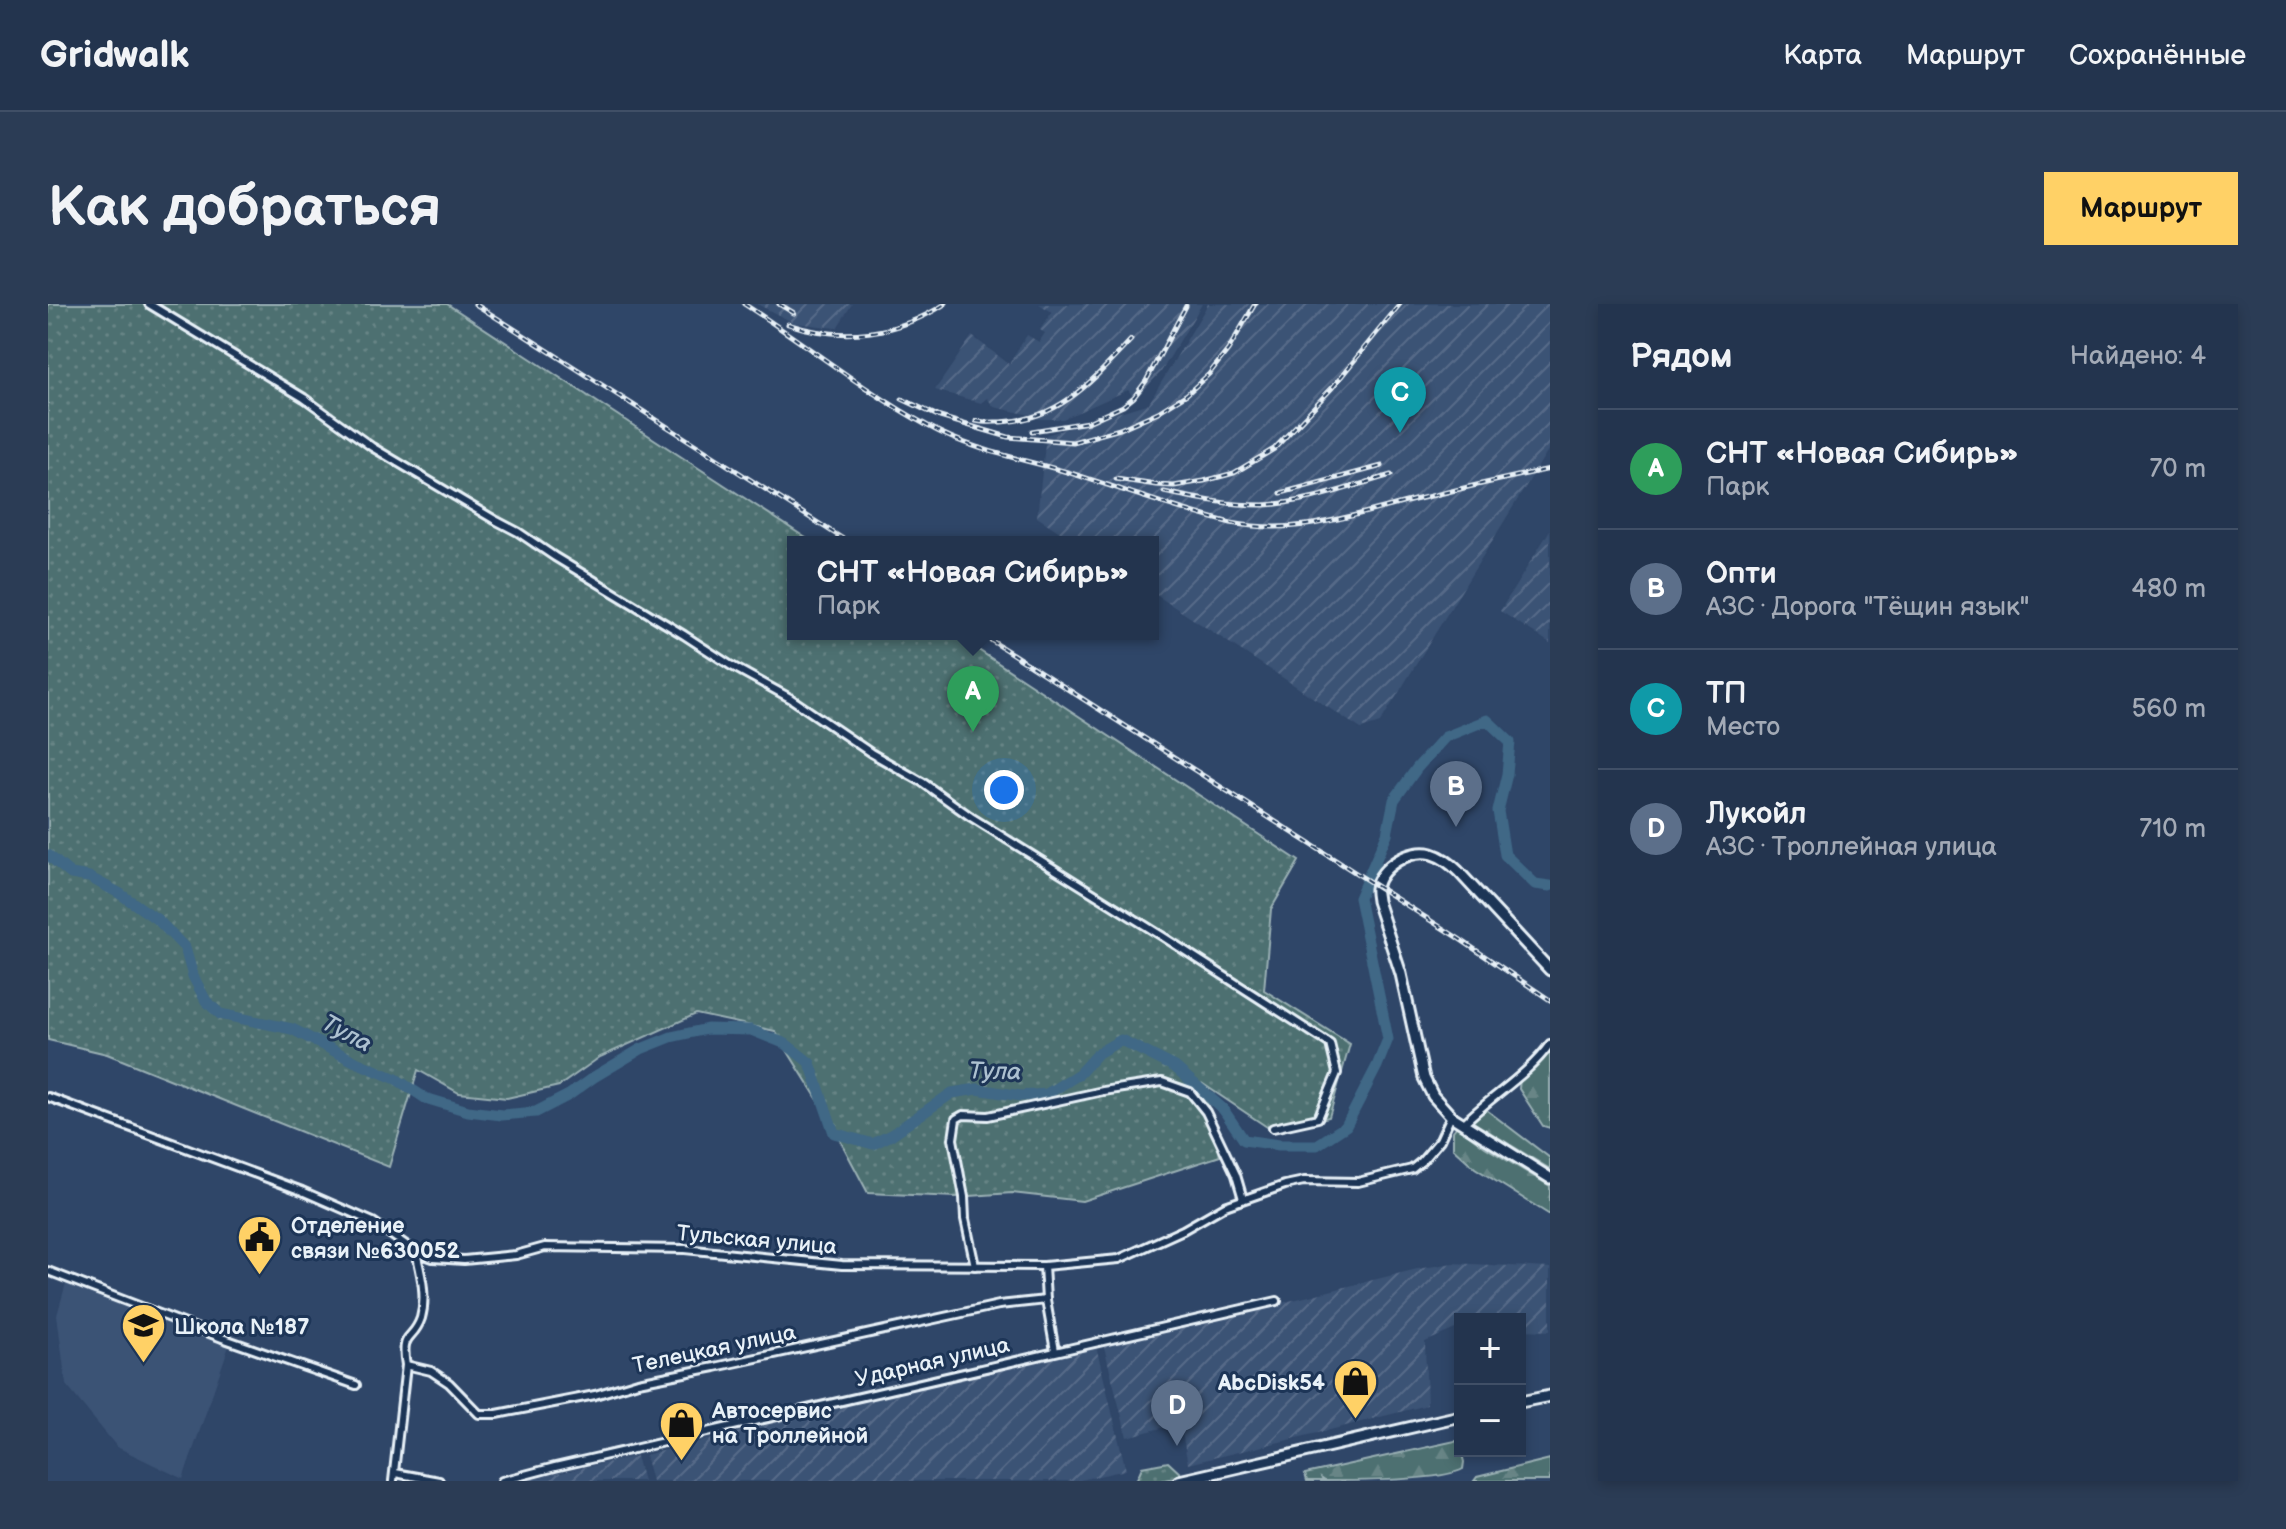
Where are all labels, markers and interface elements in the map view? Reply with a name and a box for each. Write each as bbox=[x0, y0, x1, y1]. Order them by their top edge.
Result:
text: Gridwalk bbox=[40, 33, 189, 78]
text: Карта bbox=[1783, 39, 1862, 72]
text: Маршрут bbox=[1906, 39, 2025, 72]
text: Сохранённые bbox=[2069, 39, 2246, 72]
button: Маршрут bbox=[2044, 172, 2238, 245]
text: Как добраться bbox=[48, 175, 441, 242]
text: Рядом bbox=[1630, 336, 1732, 377]
text: Найдено: 4 bbox=[2070, 341, 2206, 372]
pin: C bbox=[1374, 367, 1426, 433]
text: СНТ «Новая Сибирь» bbox=[1706, 436, 2019, 472]
text: A bbox=[1648, 454, 1664, 485]
text: 70 m bbox=[2149, 454, 2206, 485]
text: Парк bbox=[1706, 472, 1769, 503]
popup bbox=[787, 536, 1159, 640]
text: СНТ «Новая Сибирь» bbox=[817, 555, 1129, 591]
text: Опти bbox=[1706, 556, 1777, 592]
text: B bbox=[1647, 574, 1665, 605]
text: 480 m bbox=[2131, 574, 2206, 605]
text: Парк bbox=[817, 591, 880, 622]
text: АЗС · Дорога "Тёщин язык" bbox=[1706, 592, 2030, 623]
pin: A bbox=[947, 666, 999, 732]
text: ТП bbox=[1706, 676, 1747, 712]
text: C bbox=[1647, 694, 1665, 725]
text: 560 m bbox=[2131, 694, 2206, 725]
text: Место bbox=[1706, 712, 1780, 743]
pin: B bbox=[1430, 761, 1482, 827]
your location bbox=[984, 770, 1024, 810]
text: Лукойл bbox=[1706, 796, 1806, 832]
text: D bbox=[1647, 814, 1665, 845]
text: 710 m bbox=[2139, 814, 2206, 845]
text: АЗС · Троллейная улица bbox=[1706, 832, 1997, 863]
water label: Тула bbox=[317, 1008, 377, 1059]
water label: Тула bbox=[968, 1057, 1022, 1086]
place label: Отделение связи №630052 bbox=[291, 1213, 460, 1265]
public building icon: Отделение связи №630052 bbox=[236, 1214, 284, 1277]
street label: Тульская улица bbox=[676, 1220, 838, 1261]
school or university icon: Школа №187 bbox=[119, 1302, 167, 1365]
map controls bbox=[1454, 1313, 1526, 1457]
button: + bbox=[1454, 1313, 1526, 1385]
place label: Школа №187 bbox=[174, 1314, 309, 1341]
street label: Телецкая улица bbox=[630, 1319, 798, 1380]
street label: Ударная улица bbox=[853, 1332, 1012, 1393]
shop icon: AbcDisk54 bbox=[1332, 1358, 1380, 1421]
place label: AbcDisk54 bbox=[1217, 1370, 1325, 1397]
pin: D bbox=[1151, 1380, 1203, 1446]
button: − bbox=[1454, 1385, 1526, 1457]
place label: Автосервис на Троллейной bbox=[711, 1398, 868, 1450]
shop icon: Автосервис на Троллейной bbox=[657, 1399, 705, 1462]

